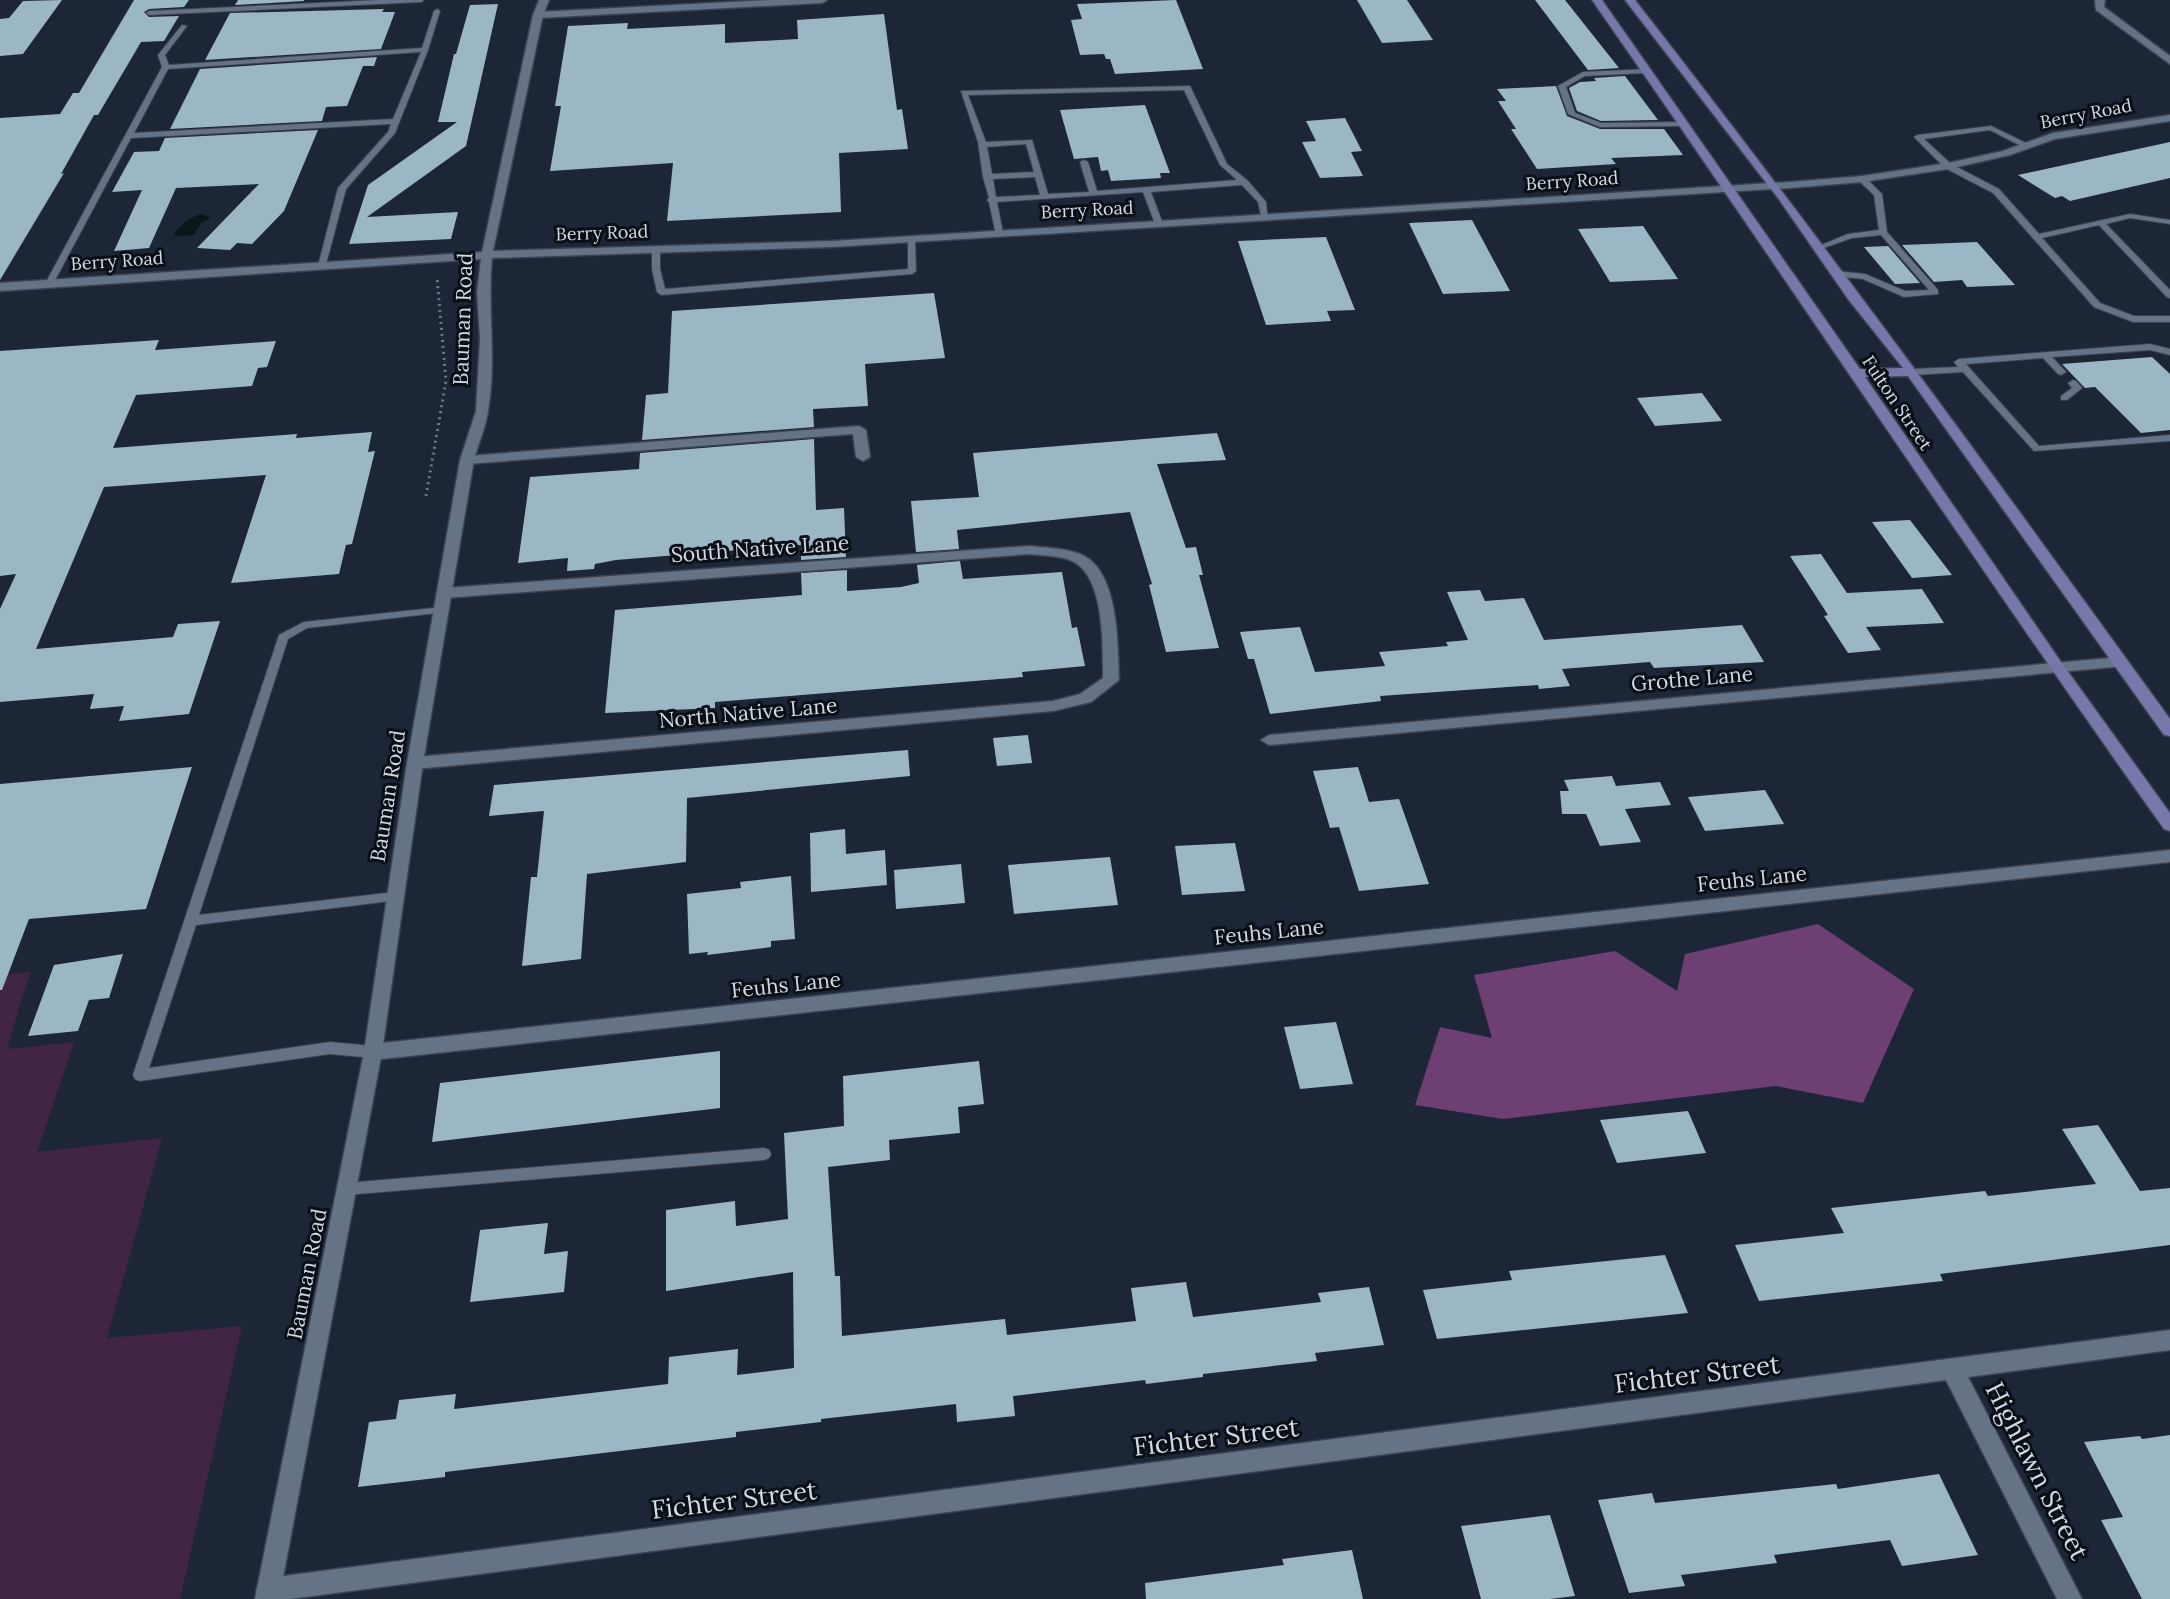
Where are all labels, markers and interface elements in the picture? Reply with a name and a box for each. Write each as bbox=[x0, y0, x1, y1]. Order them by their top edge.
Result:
street label: Berry Road bbox=[2038, 93, 2134, 134]
street label: Berry Road bbox=[1525, 166, 1619, 195]
street label: Berry Road bbox=[1040, 196, 1134, 223]
street label: Berry Road bbox=[555, 219, 649, 246]
street label: Berry Road bbox=[70, 246, 164, 275]
street label: Bauman Road bbox=[447, 252, 478, 386]
street label: Fulton Street bbox=[1857, 351, 1938, 455]
street label: South Native Lane bbox=[670, 529, 850, 568]
street label: Grothe Lane bbox=[1630, 660, 1754, 697]
street label: North Native Lane bbox=[658, 691, 838, 734]
street label: Bauman Road bbox=[364, 728, 411, 864]
street label: Feuhs Lane bbox=[1696, 859, 1808, 898]
street label: Feuhs Lane bbox=[1213, 912, 1325, 951]
street label: Feuhs Lane bbox=[730, 965, 842, 1004]
street label: Bauman Road bbox=[281, 1206, 332, 1342]
street label: Fichter Street bbox=[1612, 1347, 1782, 1400]
street label: Highlawn Street bbox=[1978, 1376, 2096, 1565]
street label: Fichter Street bbox=[1131, 1410, 1301, 1463]
street label: Fichter Street bbox=[649, 1473, 819, 1526]

